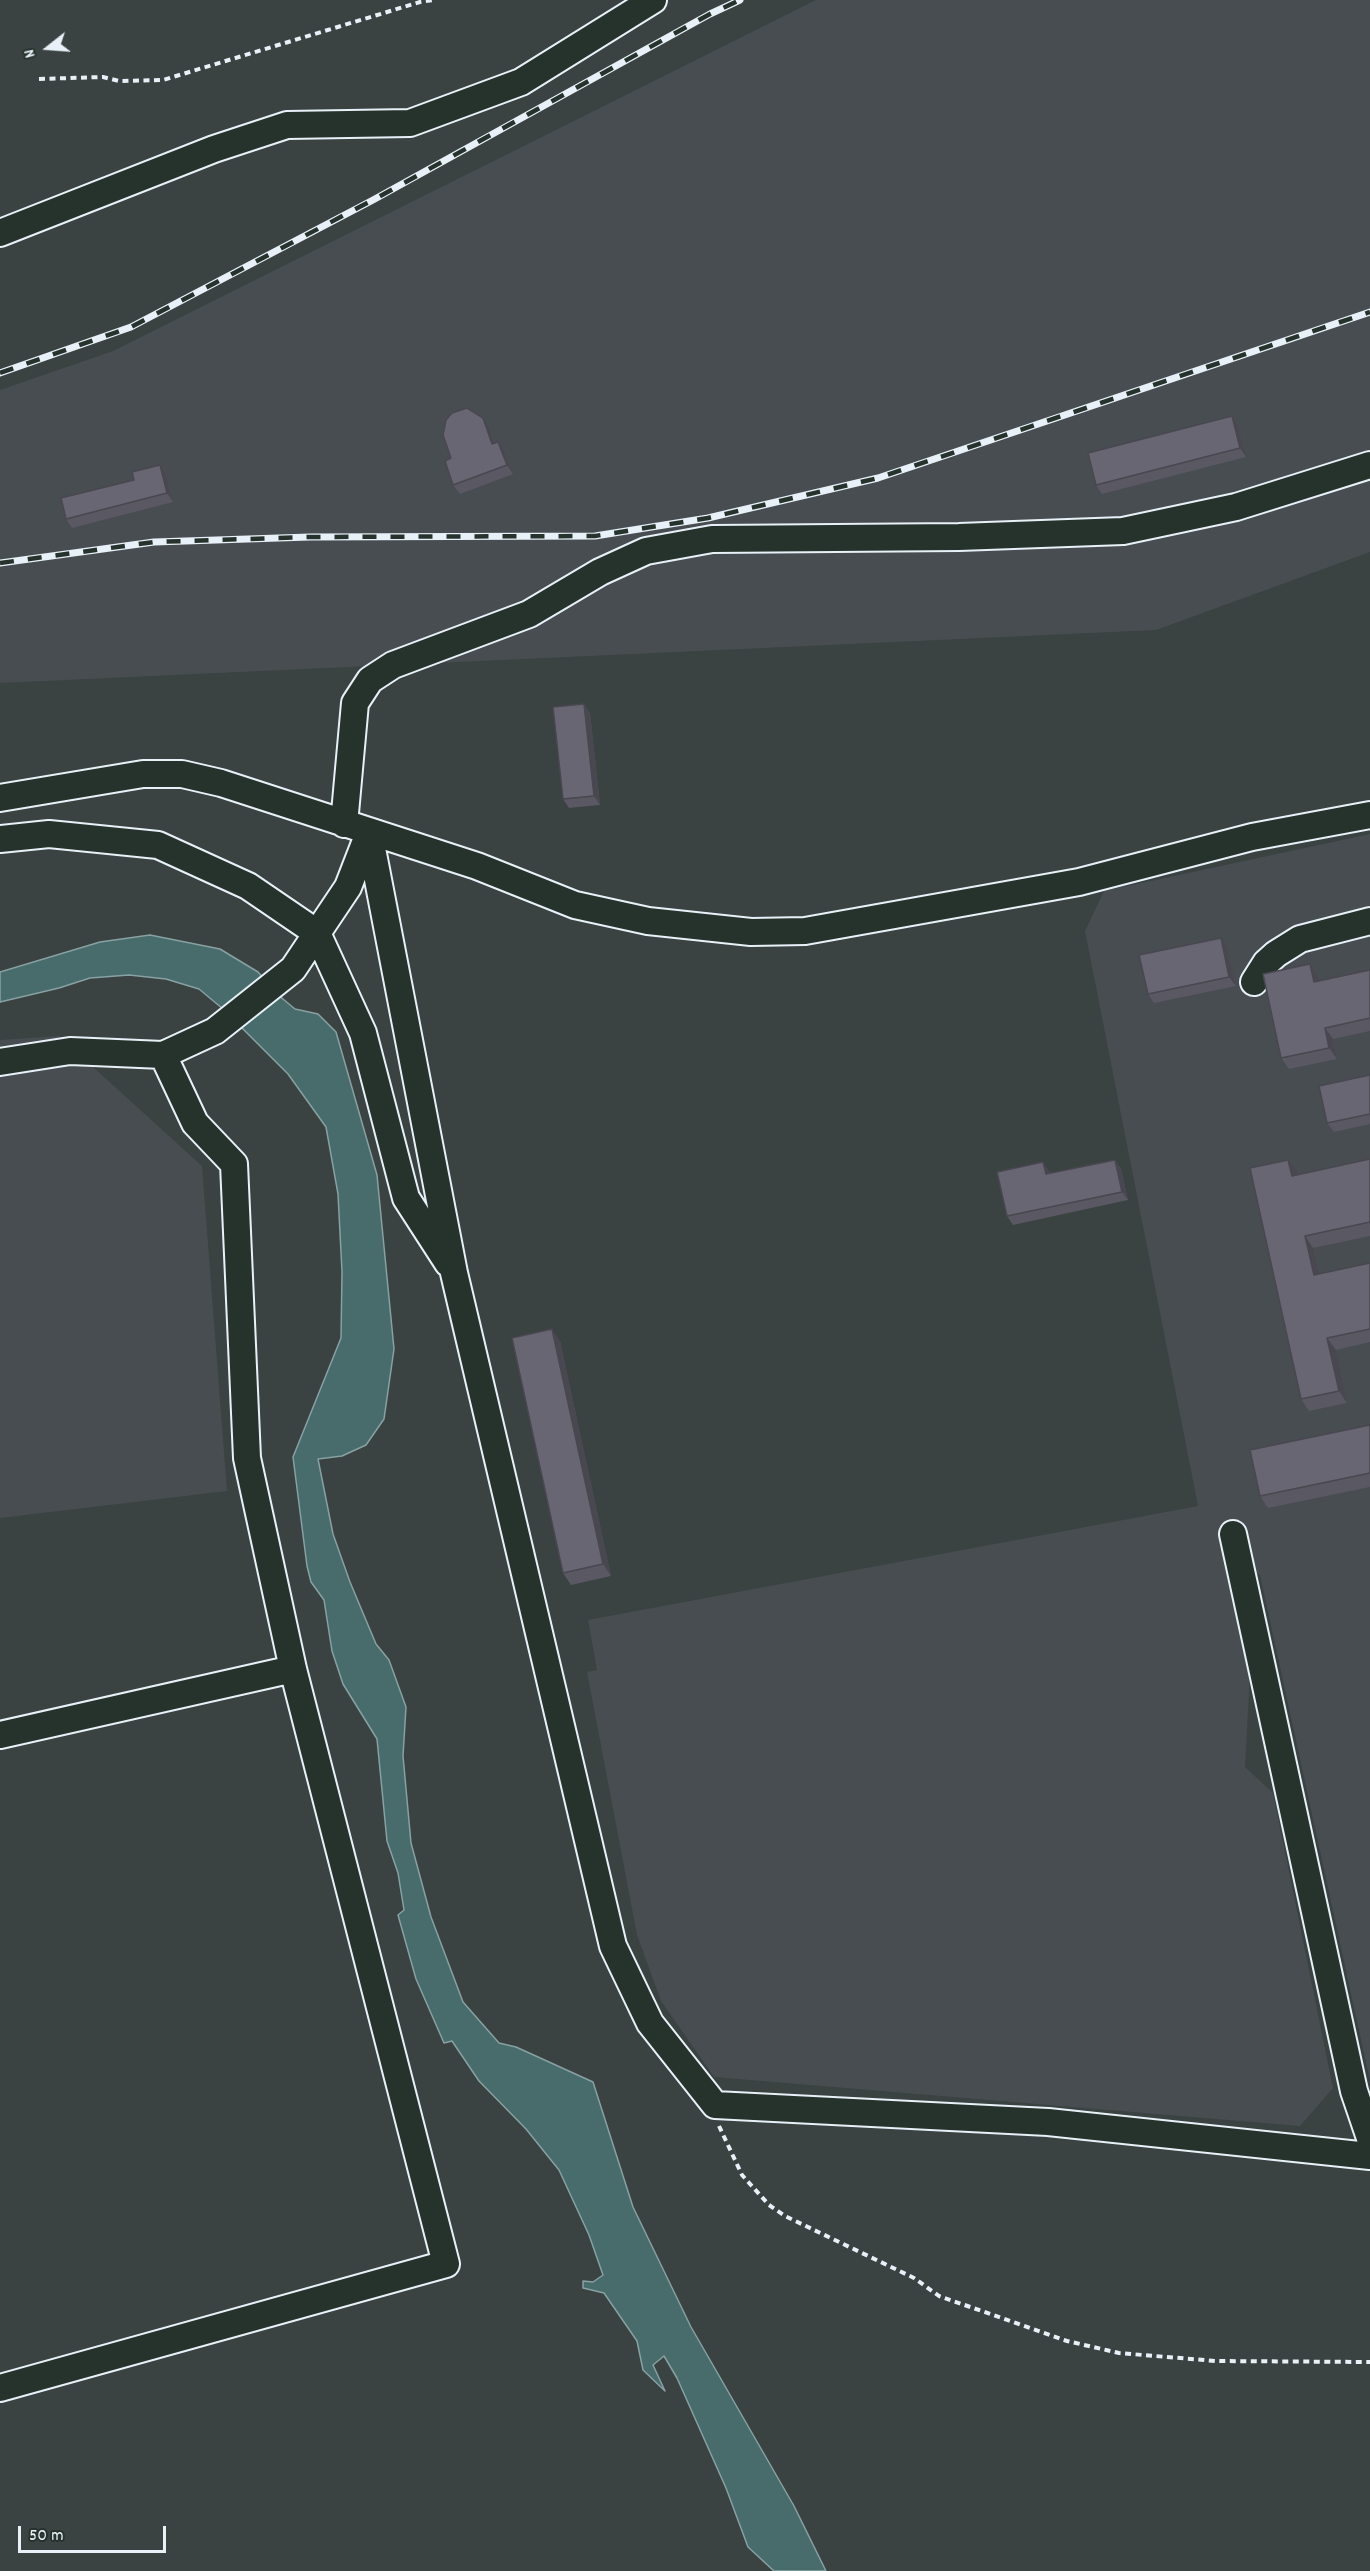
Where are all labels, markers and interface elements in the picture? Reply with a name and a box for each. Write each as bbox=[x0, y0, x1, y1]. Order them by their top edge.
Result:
north arrow bbox=[18, 18, 78, 78]
text: N bbox=[18, 46, 42, 61]
scale bar bbox=[21, 2514, 170, 2552]
text: 50 m bbox=[29, 2524, 64, 2549]

